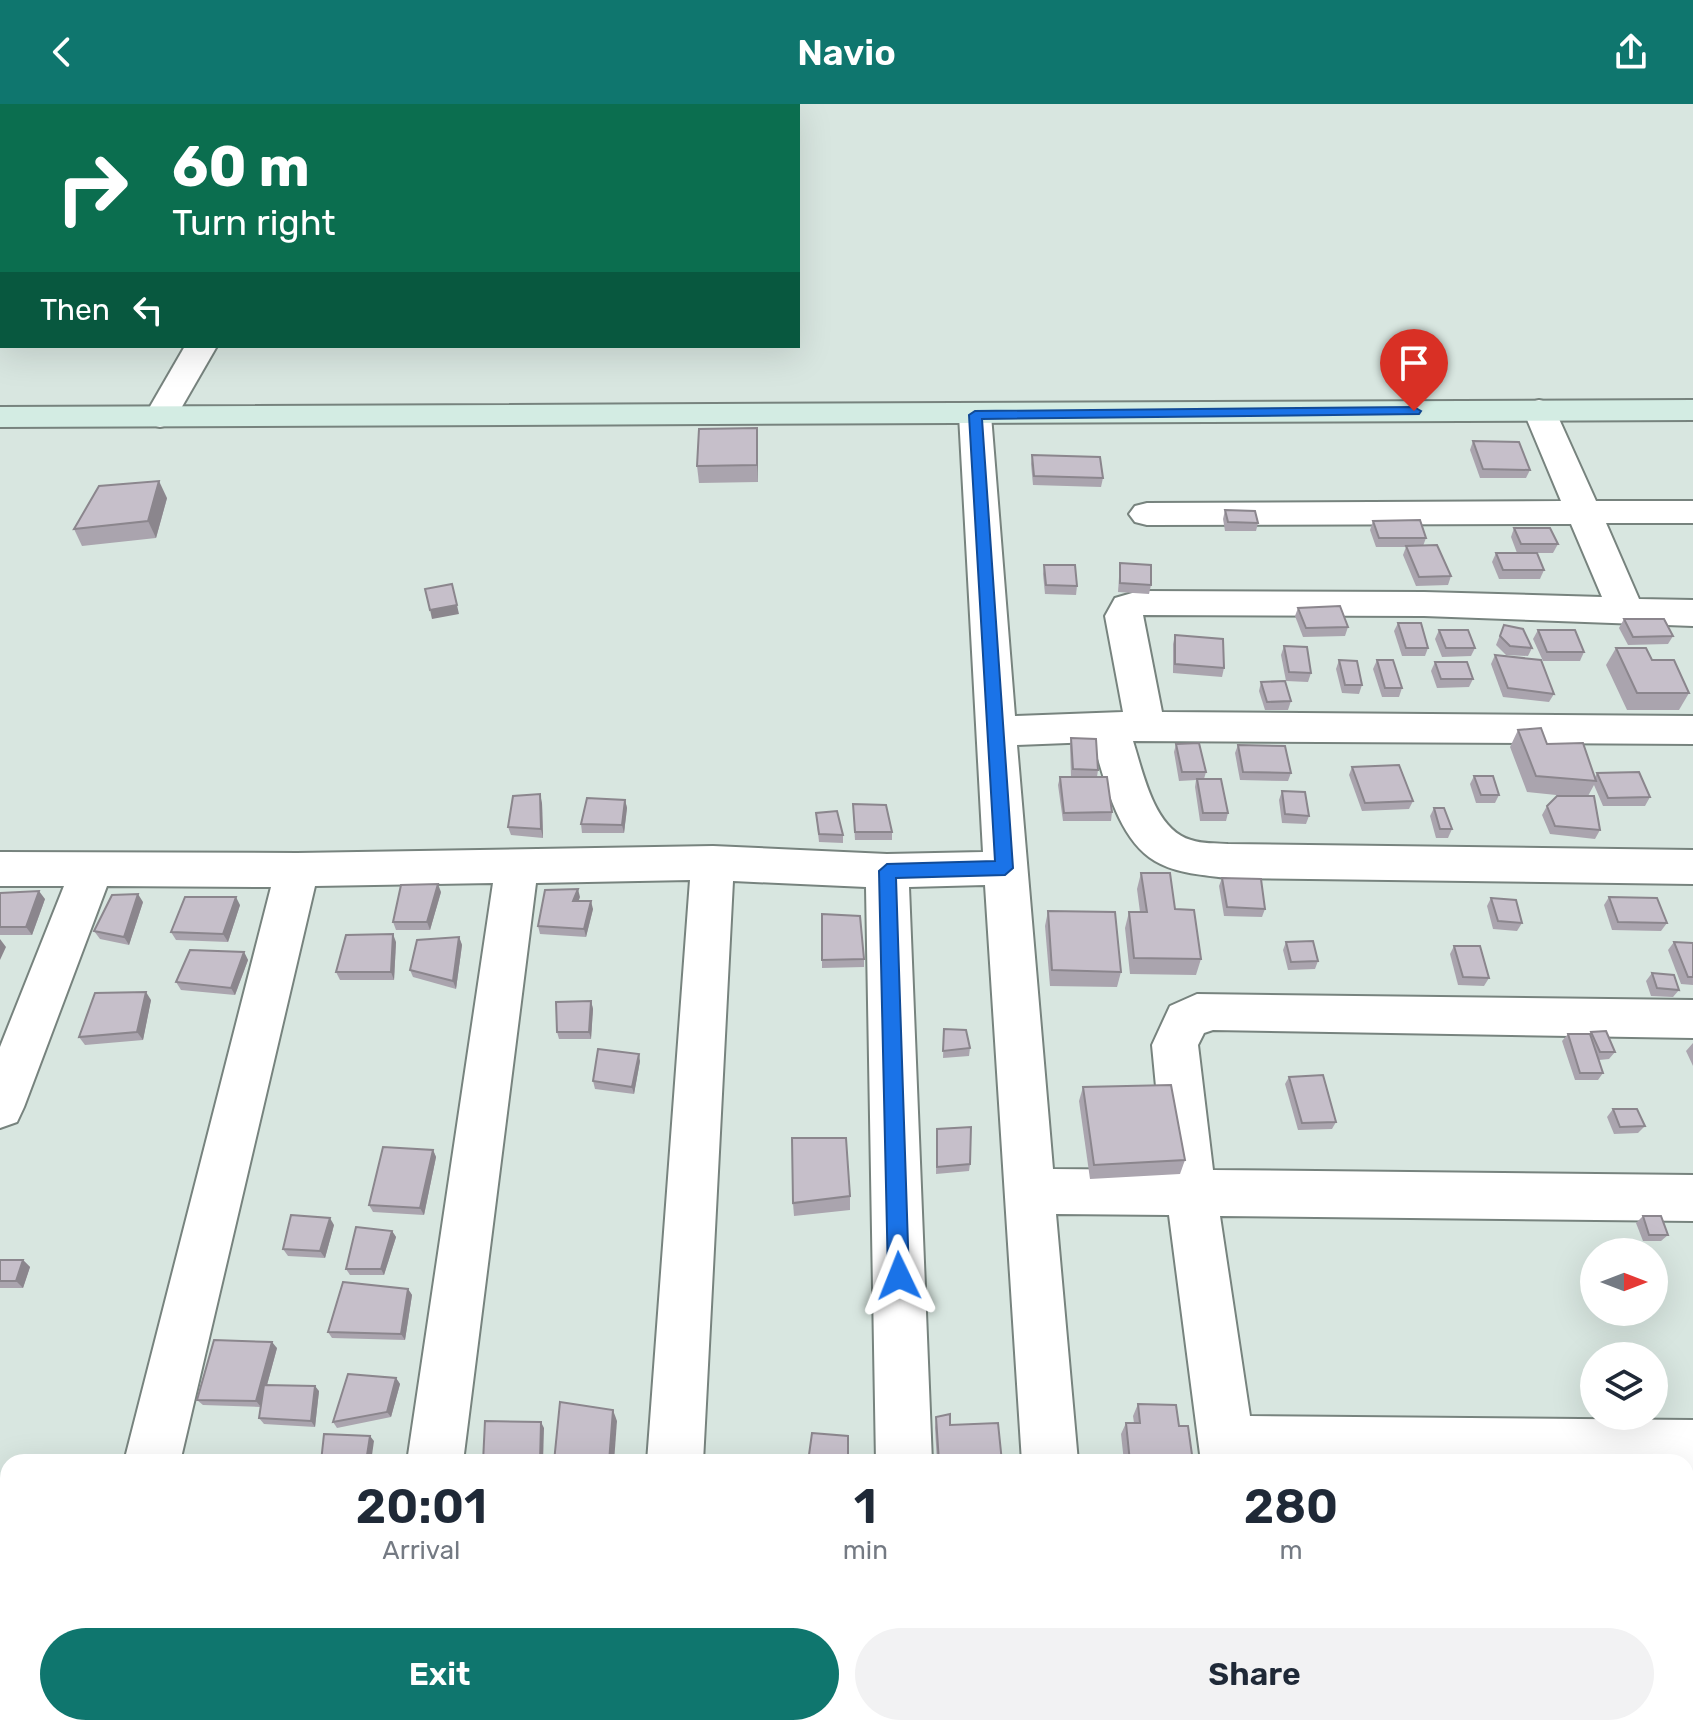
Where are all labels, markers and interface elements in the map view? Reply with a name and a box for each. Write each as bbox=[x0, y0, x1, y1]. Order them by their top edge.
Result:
icon: back bbox=[40, 30, 84, 74]
icon: share bbox=[1609, 30, 1653, 74]
text: Navio bbox=[797, 31, 896, 74]
text: 60 m bbox=[172, 134, 310, 200]
icon: right bbox=[40, 136, 144, 240]
text: Turn right bbox=[172, 201, 336, 244]
icon: left bbox=[126, 288, 170, 332]
text: Then bbox=[40, 292, 110, 328]
pin bbox=[1380, 329, 1448, 411]
icon: arrive bbox=[1392, 341, 1436, 385]
position arrow bbox=[857, 1234, 941, 1318]
north arrow bbox=[1580, 1238, 1668, 1326]
map controls bbox=[1580, 1238, 1668, 1430]
button: layers bbox=[1580, 1342, 1668, 1430]
text: 20:01 bbox=[356, 1478, 487, 1535]
text: 1 bbox=[854, 1478, 877, 1535]
text: 280 bbox=[1244, 1478, 1338, 1535]
text: Arrival bbox=[382, 1535, 460, 1566]
text: min bbox=[843, 1535, 888, 1566]
text: m bbox=[1279, 1535, 1303, 1566]
button: Exit bbox=[40, 1628, 839, 1720]
button: Share bbox=[855, 1628, 1654, 1720]

